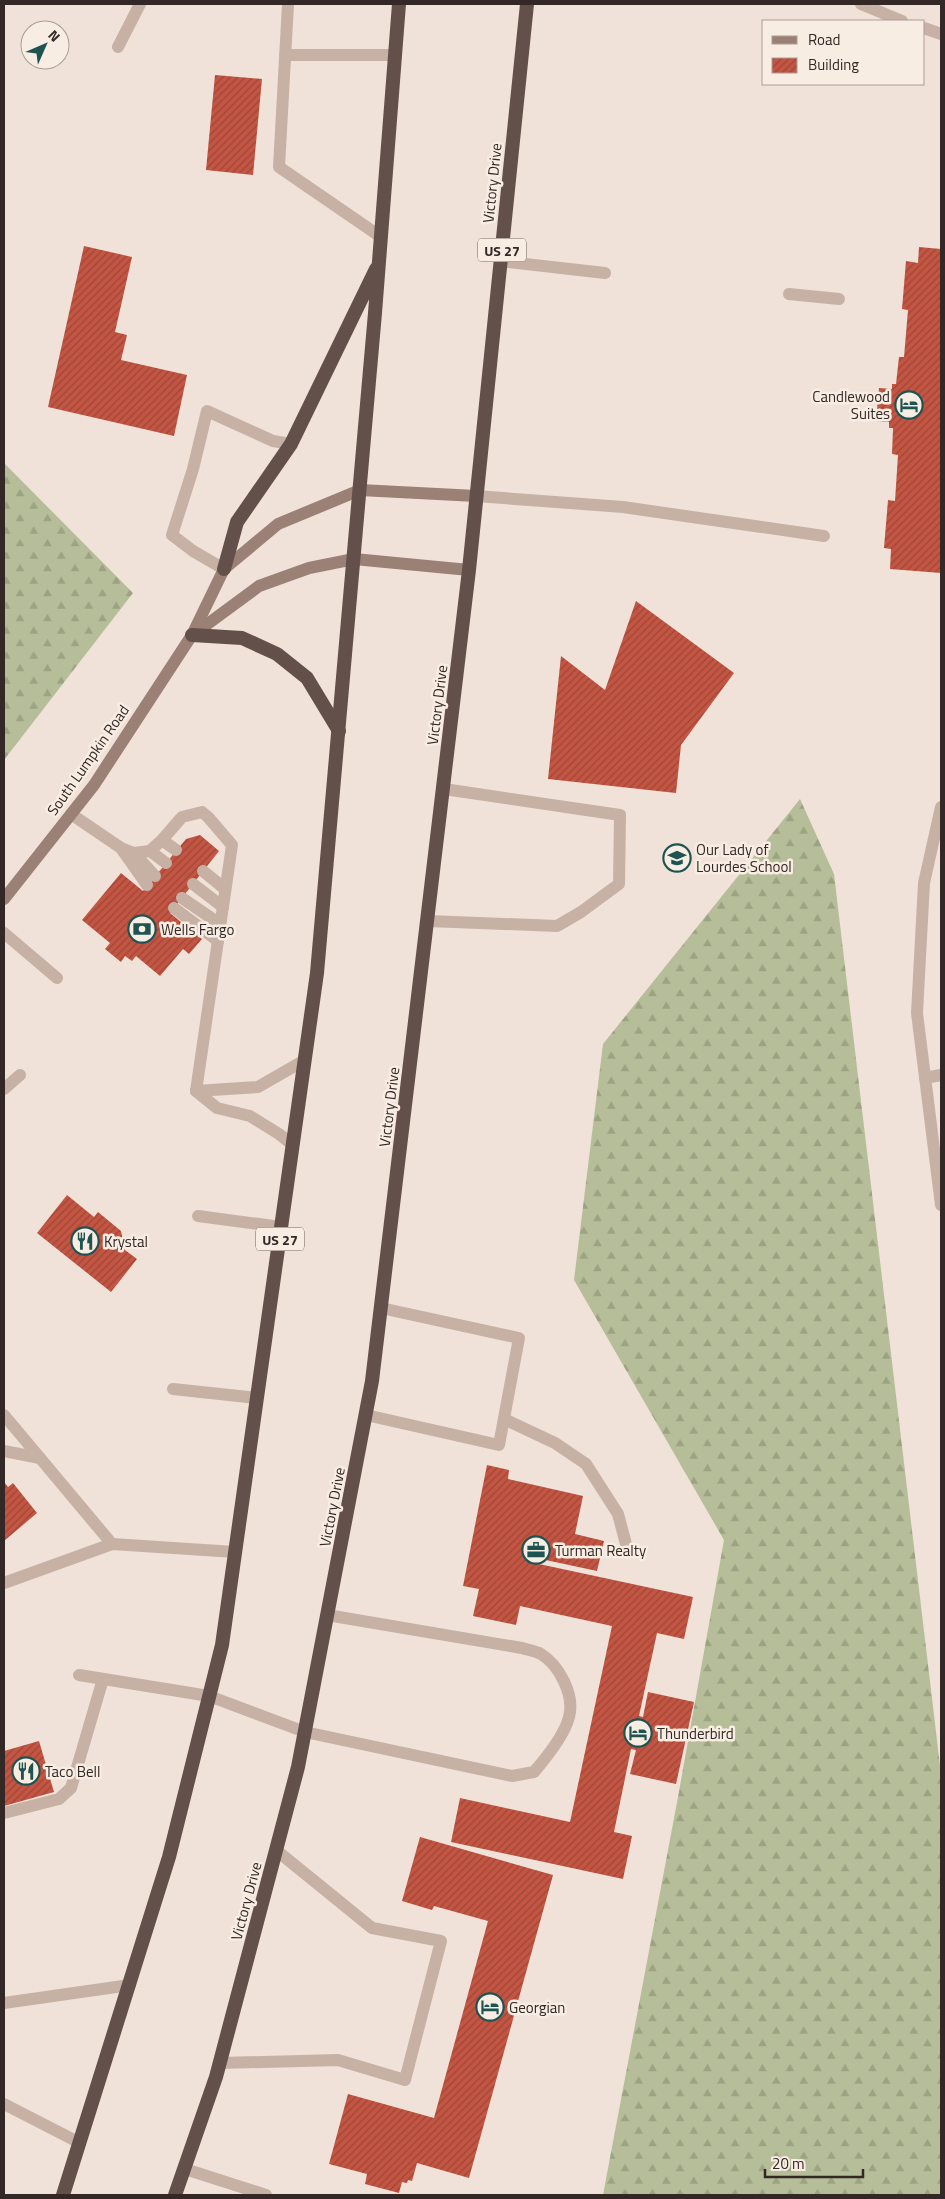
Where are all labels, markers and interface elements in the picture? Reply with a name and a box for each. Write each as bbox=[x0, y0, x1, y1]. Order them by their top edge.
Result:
north arrow bbox=[20, 20, 70, 70]
legend bbox=[762, 20, 925, 85]
text: N bbox=[44, 25, 65, 46]
text: Road bbox=[808, 28, 840, 51]
text: Building bbox=[808, 53, 859, 76]
street label: Victory Drive bbox=[476, 142, 508, 224]
road number: US 27 bbox=[478, 238, 526, 262]
place label: Candlewood Suites bbox=[812, 385, 890, 425]
hotel icon: Candlewood Suites bbox=[894, 390, 924, 420]
street label: Victory Drive bbox=[421, 664, 453, 746]
street label: South Lumpkin Road bbox=[41, 700, 135, 820]
place label: Our Lady of Lourdes School bbox=[696, 838, 792, 878]
school or university icon: Our Lady of Lourdes School bbox=[662, 843, 692, 873]
bank icon: Wells Fargo bbox=[127, 914, 157, 944]
place label: Wells Fargo bbox=[161, 918, 234, 941]
street label: Victory Drive bbox=[373, 1066, 405, 1148]
restaurant icon: Krystal bbox=[70, 1226, 100, 1256]
road number: US 27 bbox=[256, 1228, 304, 1250]
place label: Krystal bbox=[104, 1230, 148, 1253]
street label: Victory Drive bbox=[313, 1465, 351, 1549]
office icon: Turman Realty bbox=[521, 1535, 551, 1565]
place label: Turman Realty bbox=[555, 1539, 646, 1562]
hotel icon: Thunderbird bbox=[623, 1718, 653, 1748]
place label: Thunderbird bbox=[657, 1722, 734, 1745]
restaurant icon: Taco Bell bbox=[11, 1756, 41, 1786]
place label: Taco Bell bbox=[45, 1760, 101, 1783]
street label: Victory Drive bbox=[225, 1859, 267, 1943]
hotel icon: Georgian bbox=[475, 1992, 505, 2022]
place label: Georgian bbox=[509, 1996, 565, 2019]
scale bar bbox=[765, 2146, 862, 2178]
text: 20 m bbox=[772, 2152, 805, 2175]

